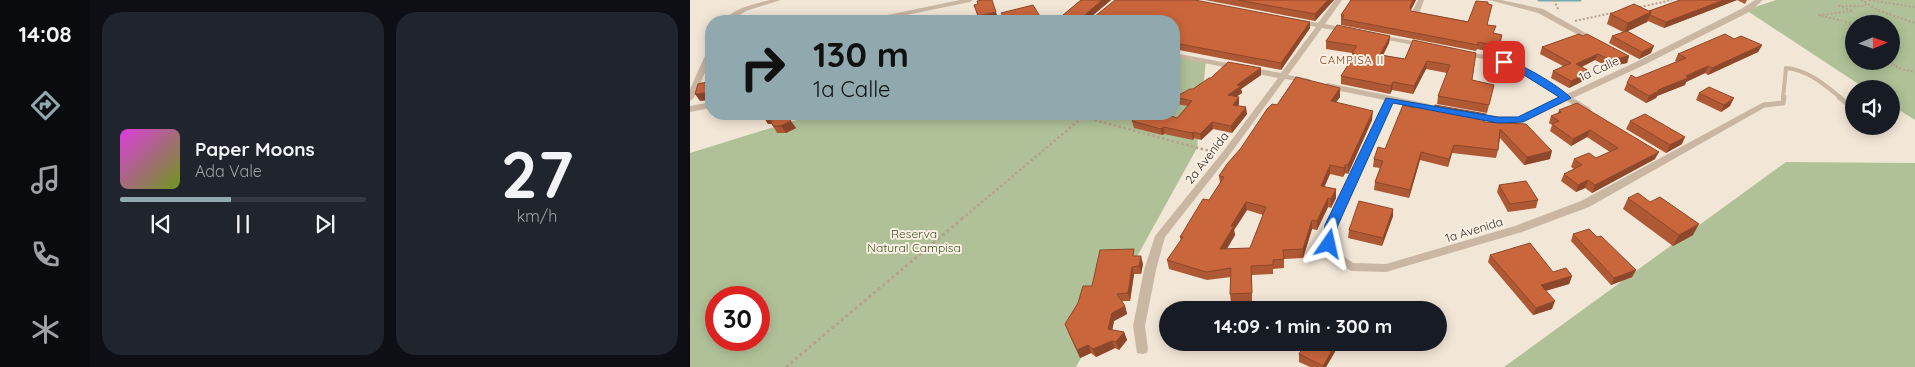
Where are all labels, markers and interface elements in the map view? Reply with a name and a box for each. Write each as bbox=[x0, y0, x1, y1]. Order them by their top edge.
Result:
north arrow bbox=[1845, 15, 1900, 70]
map controls bbox=[1845, 15, 1900, 135]
text: 14:08 bbox=[18, 20, 72, 48]
text: 130 m bbox=[813, 32, 909, 76]
icon: right bbox=[730, 35, 795, 100]
pin bbox=[1483, 41, 1525, 83]
icon: arrive bbox=[1490, 48, 1518, 76]
district label: CAMPISA II bbox=[1320, 53, 1384, 67]
street label: 1a Calle bbox=[1576, 53, 1621, 84]
text: 1a Calle bbox=[813, 75, 891, 103]
button: sound bbox=[1845, 80, 1900, 135]
icon: directions bbox=[28, 88, 63, 123]
street label: 2a Avenida bbox=[1182, 129, 1232, 187]
text: 27 bbox=[501, 133, 573, 214]
text: Paper Moons bbox=[195, 137, 315, 161]
text: Ada Vale bbox=[195, 161, 262, 181]
icon: music bbox=[28, 162, 63, 197]
text: km/h bbox=[517, 206, 557, 226]
icon: previous bbox=[147, 210, 175, 238]
icon: pause bbox=[229, 210, 257, 238]
icon: next bbox=[311, 210, 339, 238]
street label: 1a Avenida bbox=[1443, 214, 1505, 245]
position arrow bbox=[1302, 217, 1354, 269]
park label: Reserva Natural Campisa bbox=[867, 226, 961, 255]
icon: phone bbox=[28, 237, 63, 272]
speed limit sign: 30 bbox=[705, 286, 770, 351]
icon: climate bbox=[28, 312, 63, 347]
text: 14:09 · 1 min · 300 m bbox=[1214, 314, 1392, 338]

